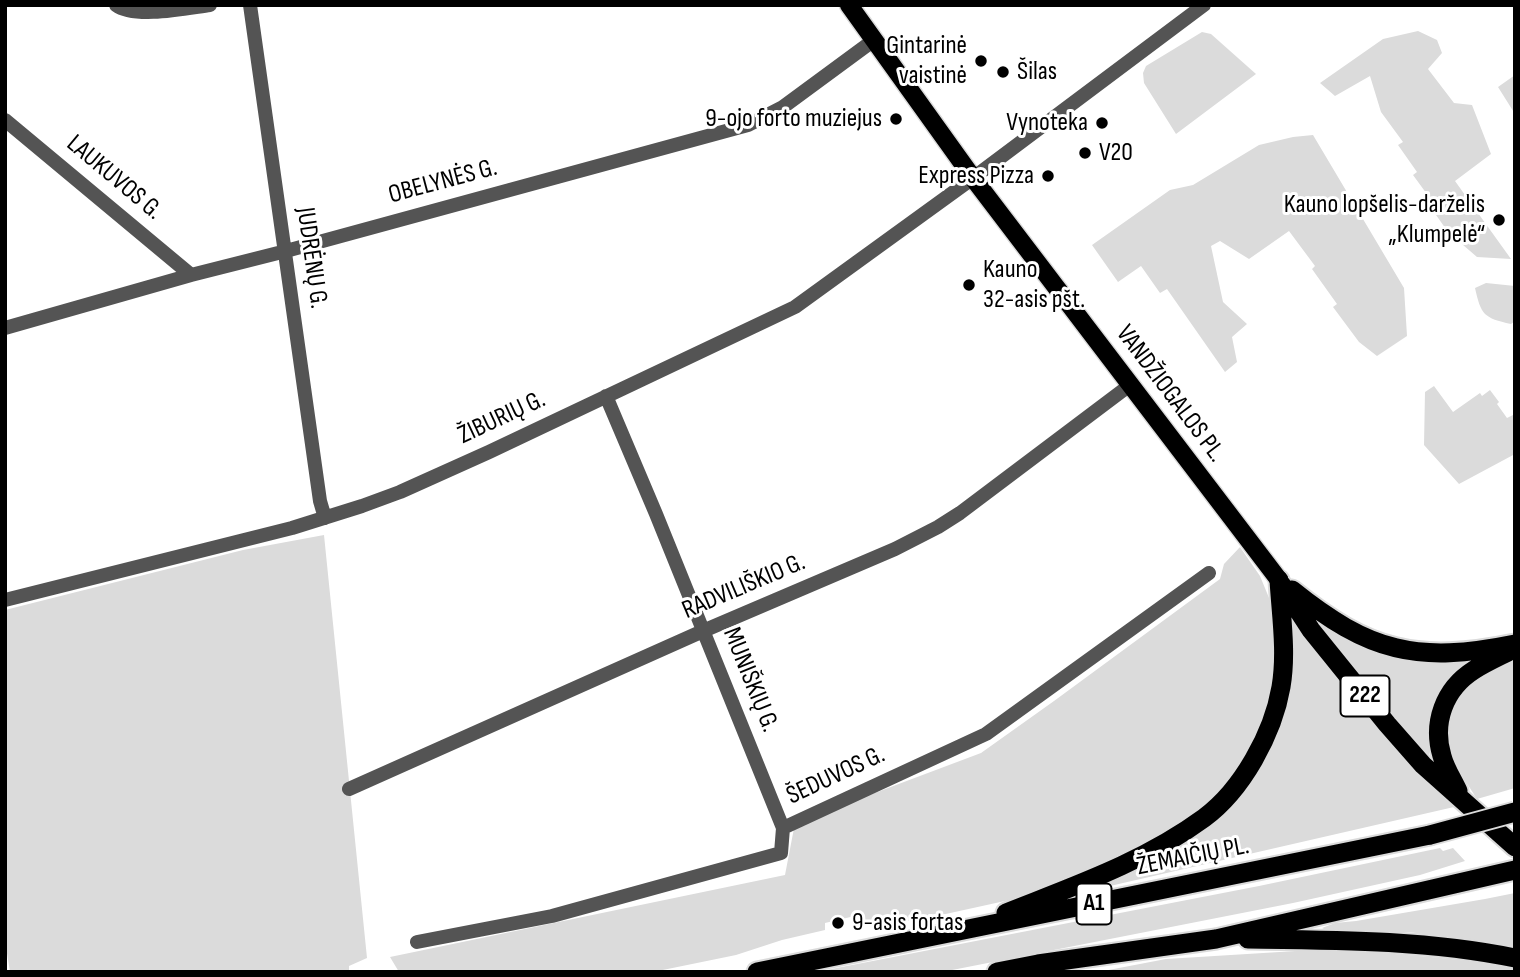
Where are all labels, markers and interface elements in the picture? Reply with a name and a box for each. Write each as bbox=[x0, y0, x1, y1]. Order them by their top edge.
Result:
place label: Gintarinė vaistinė bbox=[886, 30, 967, 92]
marker: Gintarinė vaistinė bbox=[973, 53, 989, 69]
place label: Šilas bbox=[1017, 56, 1057, 88]
marker: Šilas bbox=[995, 64, 1011, 80]
place label: 9-ojo forto muziejus bbox=[705, 103, 882, 135]
place label: Vynoteka bbox=[1006, 107, 1088, 139]
marker: 9-ojo forto muziejus bbox=[888, 111, 904, 127]
marker: Vynoteka bbox=[1094, 115, 1110, 131]
street label: LAUKUVOS G. bbox=[60, 129, 168, 227]
place label: V20 bbox=[1099, 137, 1133, 169]
marker: V20 bbox=[1077, 145, 1093, 161]
street label: OBELYNĖS G. bbox=[385, 153, 501, 211]
place label: Express Pizza bbox=[918, 160, 1034, 192]
marker: Express Pizza bbox=[1040, 168, 1056, 184]
place label: Kauno lopšelis-darželis „Klumpelė“ bbox=[1284, 189, 1485, 250]
street label: JUDRĖNŲ G. bbox=[288, 205, 334, 311]
marker: Kauno lopšelis-darželis „Klumpelė“ bbox=[1491, 212, 1507, 228]
place label: Kauno 32-asis pšt. bbox=[983, 254, 1085, 316]
marker: Kauno 32-asis pšt. bbox=[961, 277, 977, 293]
street label: VANDŽIOGALOS PL. bbox=[1108, 319, 1232, 469]
street label: ŽIBURIŲ G. bbox=[453, 384, 551, 452]
street label: RADVILIŠKIO G. bbox=[678, 547, 810, 627]
street label: MUNIŠKIŲ G. bbox=[715, 623, 785, 737]
road number: 222 bbox=[1340, 676, 1390, 716]
street label: ŠEDUVOS G. bbox=[782, 740, 890, 812]
street label: ŽEMAIČIŲ PL. bbox=[1134, 831, 1252, 883]
road number: A1 bbox=[1076, 884, 1112, 924]
place label: 9-asis fortas bbox=[852, 907, 963, 939]
marker: 9-asis fortas bbox=[830, 915, 846, 931]

